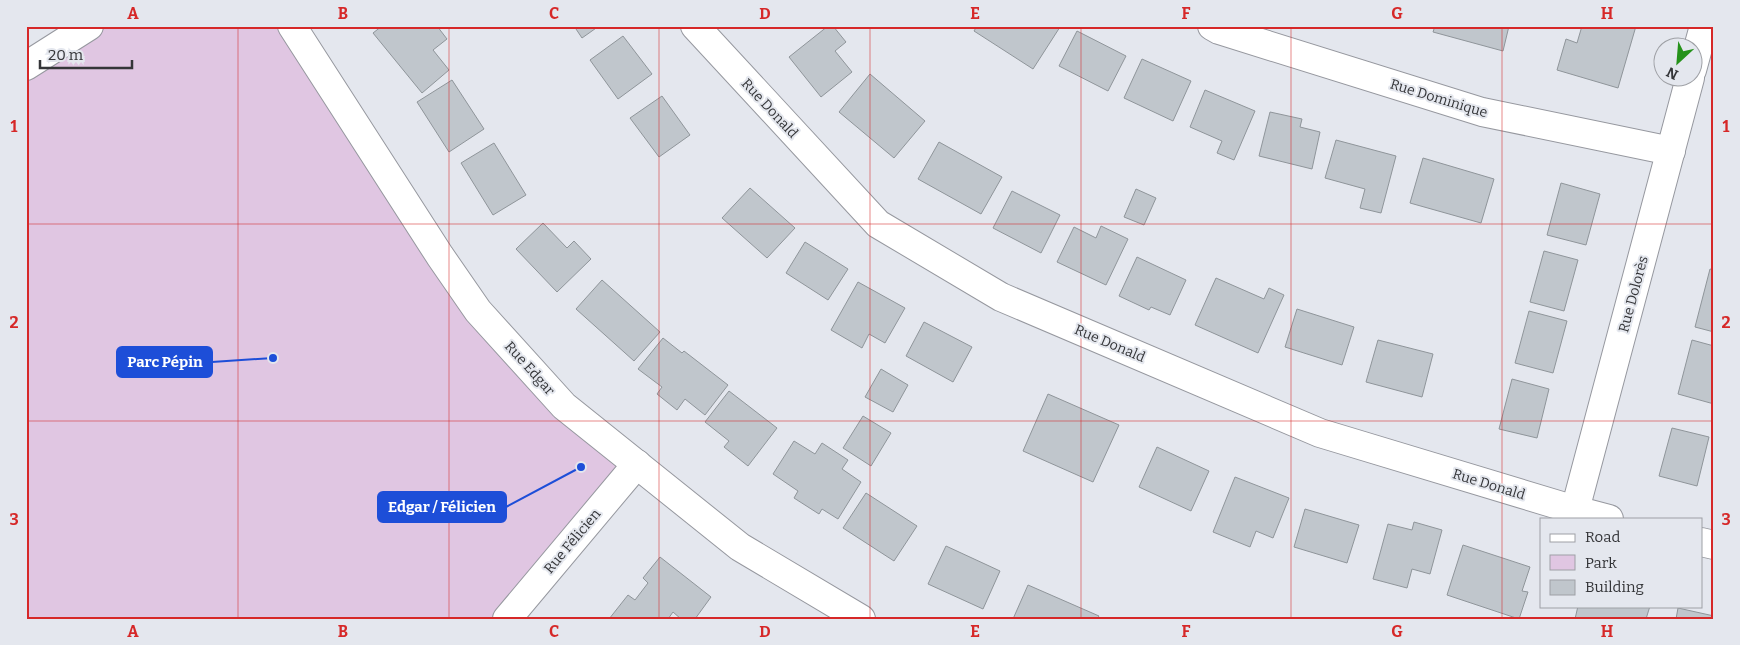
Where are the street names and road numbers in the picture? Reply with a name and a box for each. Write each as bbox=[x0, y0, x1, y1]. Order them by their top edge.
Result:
street label: Rue Donald bbox=[738, 75, 801, 142]
street label: Rue Dominique bbox=[1388, 76, 1490, 121]
street label: Rue Dolorès bbox=[1615, 254, 1652, 334]
street label: Rue Donald bbox=[1072, 321, 1148, 366]
street label: Rue Edgar bbox=[501, 338, 558, 399]
street label: Rue Donald bbox=[1451, 465, 1527, 504]
street label: Rue Félicien bbox=[541, 506, 604, 577]

